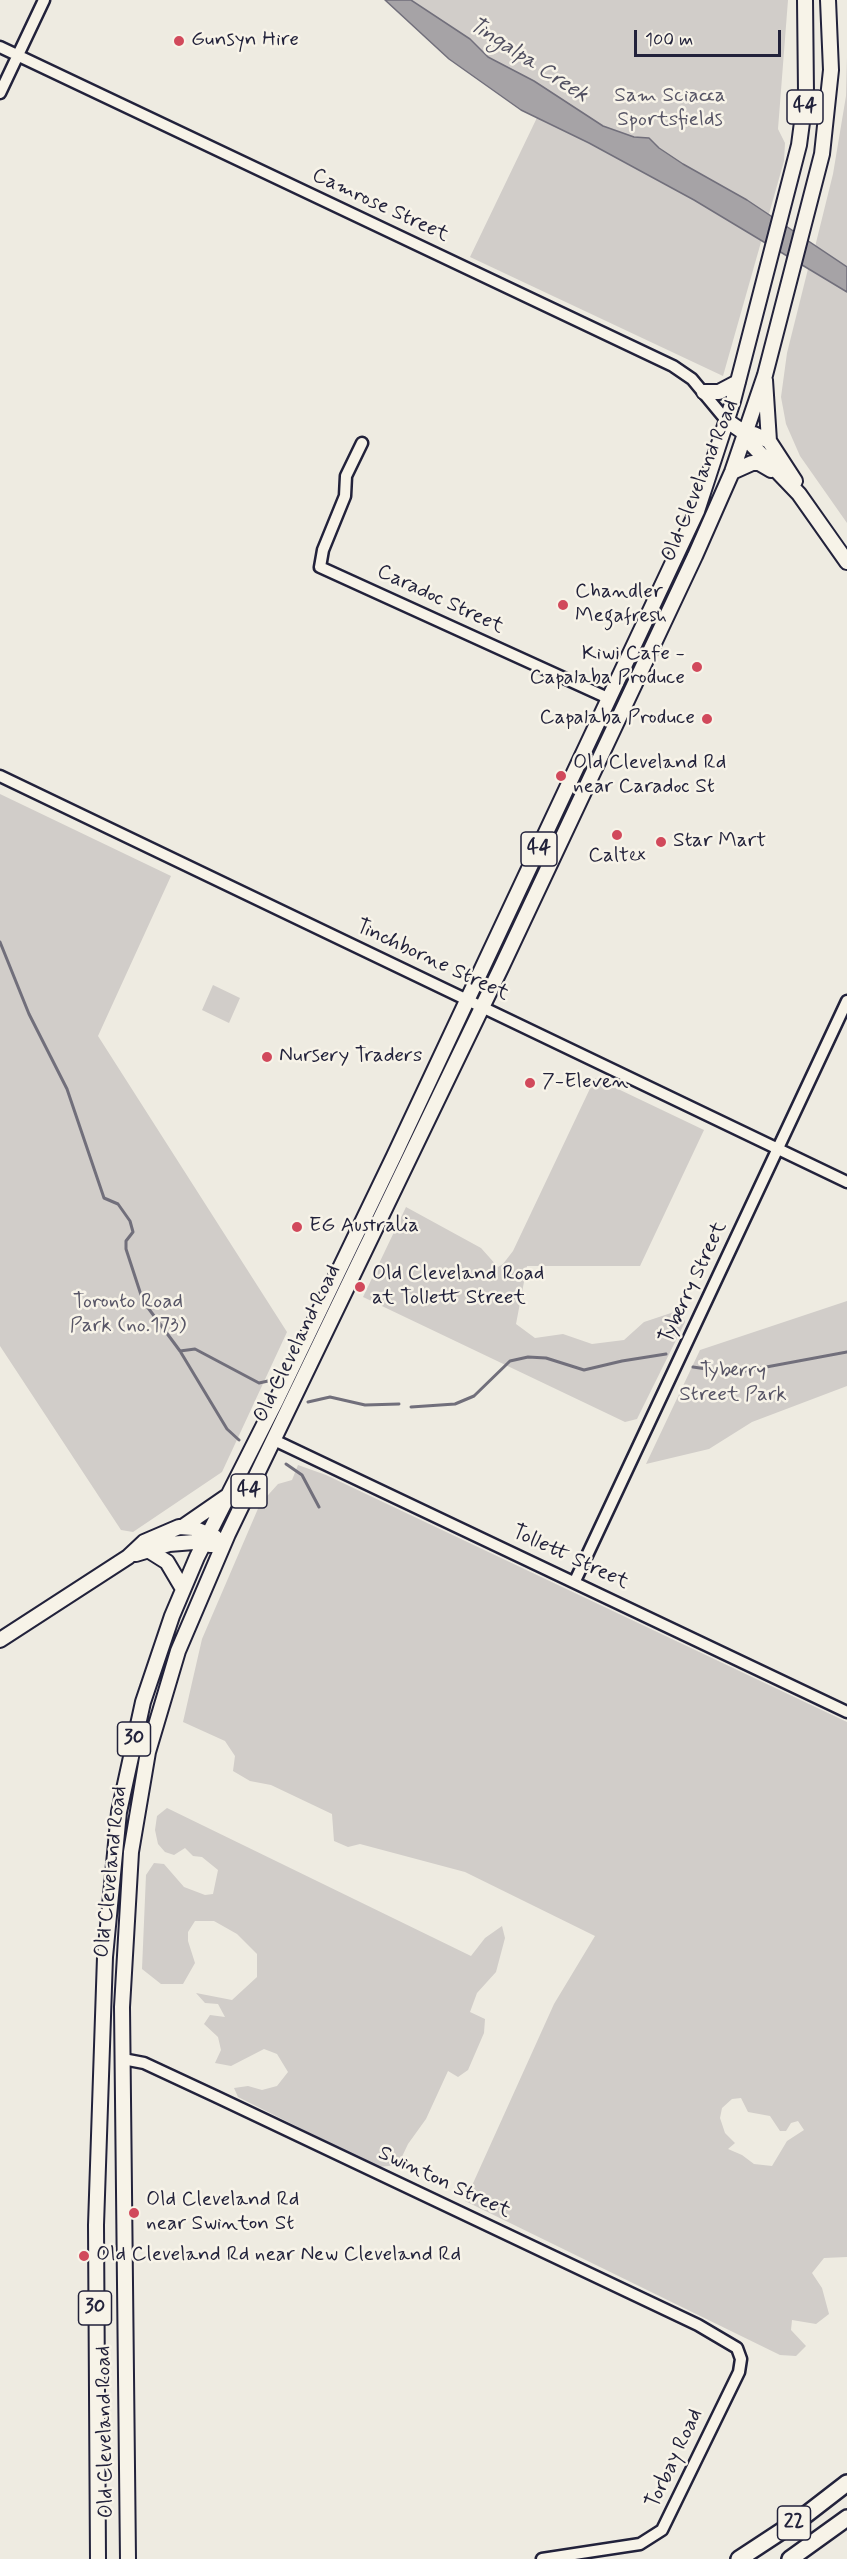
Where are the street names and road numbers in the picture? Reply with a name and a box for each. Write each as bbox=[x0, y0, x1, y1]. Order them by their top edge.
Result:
road number: 44 bbox=[787, 90, 823, 124]
street label: Camrose Street bbox=[308, 163, 452, 249]
street label: Old Cleveland Road bbox=[657, 396, 745, 566]
street label: Caradoc Street bbox=[373, 560, 507, 640]
road number: 44 bbox=[521, 832, 557, 866]
street label: Tinchborne Street bbox=[351, 914, 513, 1008]
street label: Tyberry Street bbox=[655, 1218, 733, 1348]
street label: Old Cleveland Road bbox=[249, 1261, 347, 1427]
road number: 44 bbox=[231, 1474, 267, 1508]
street label: Tollett Street bbox=[508, 1520, 632, 1596]
road number: 30 bbox=[118, 1722, 150, 1756]
street label: Old Cleveland Road bbox=[90, 1785, 134, 1959]
street label: Swinton Street bbox=[374, 2141, 514, 2225]
road number: 30 bbox=[78, 2291, 112, 2325]
street label: Old Cleveland Road bbox=[92, 2346, 120, 2518]
street label: Torbay Road bbox=[641, 2405, 709, 2513]
road number: 22 bbox=[778, 2506, 810, 2540]

